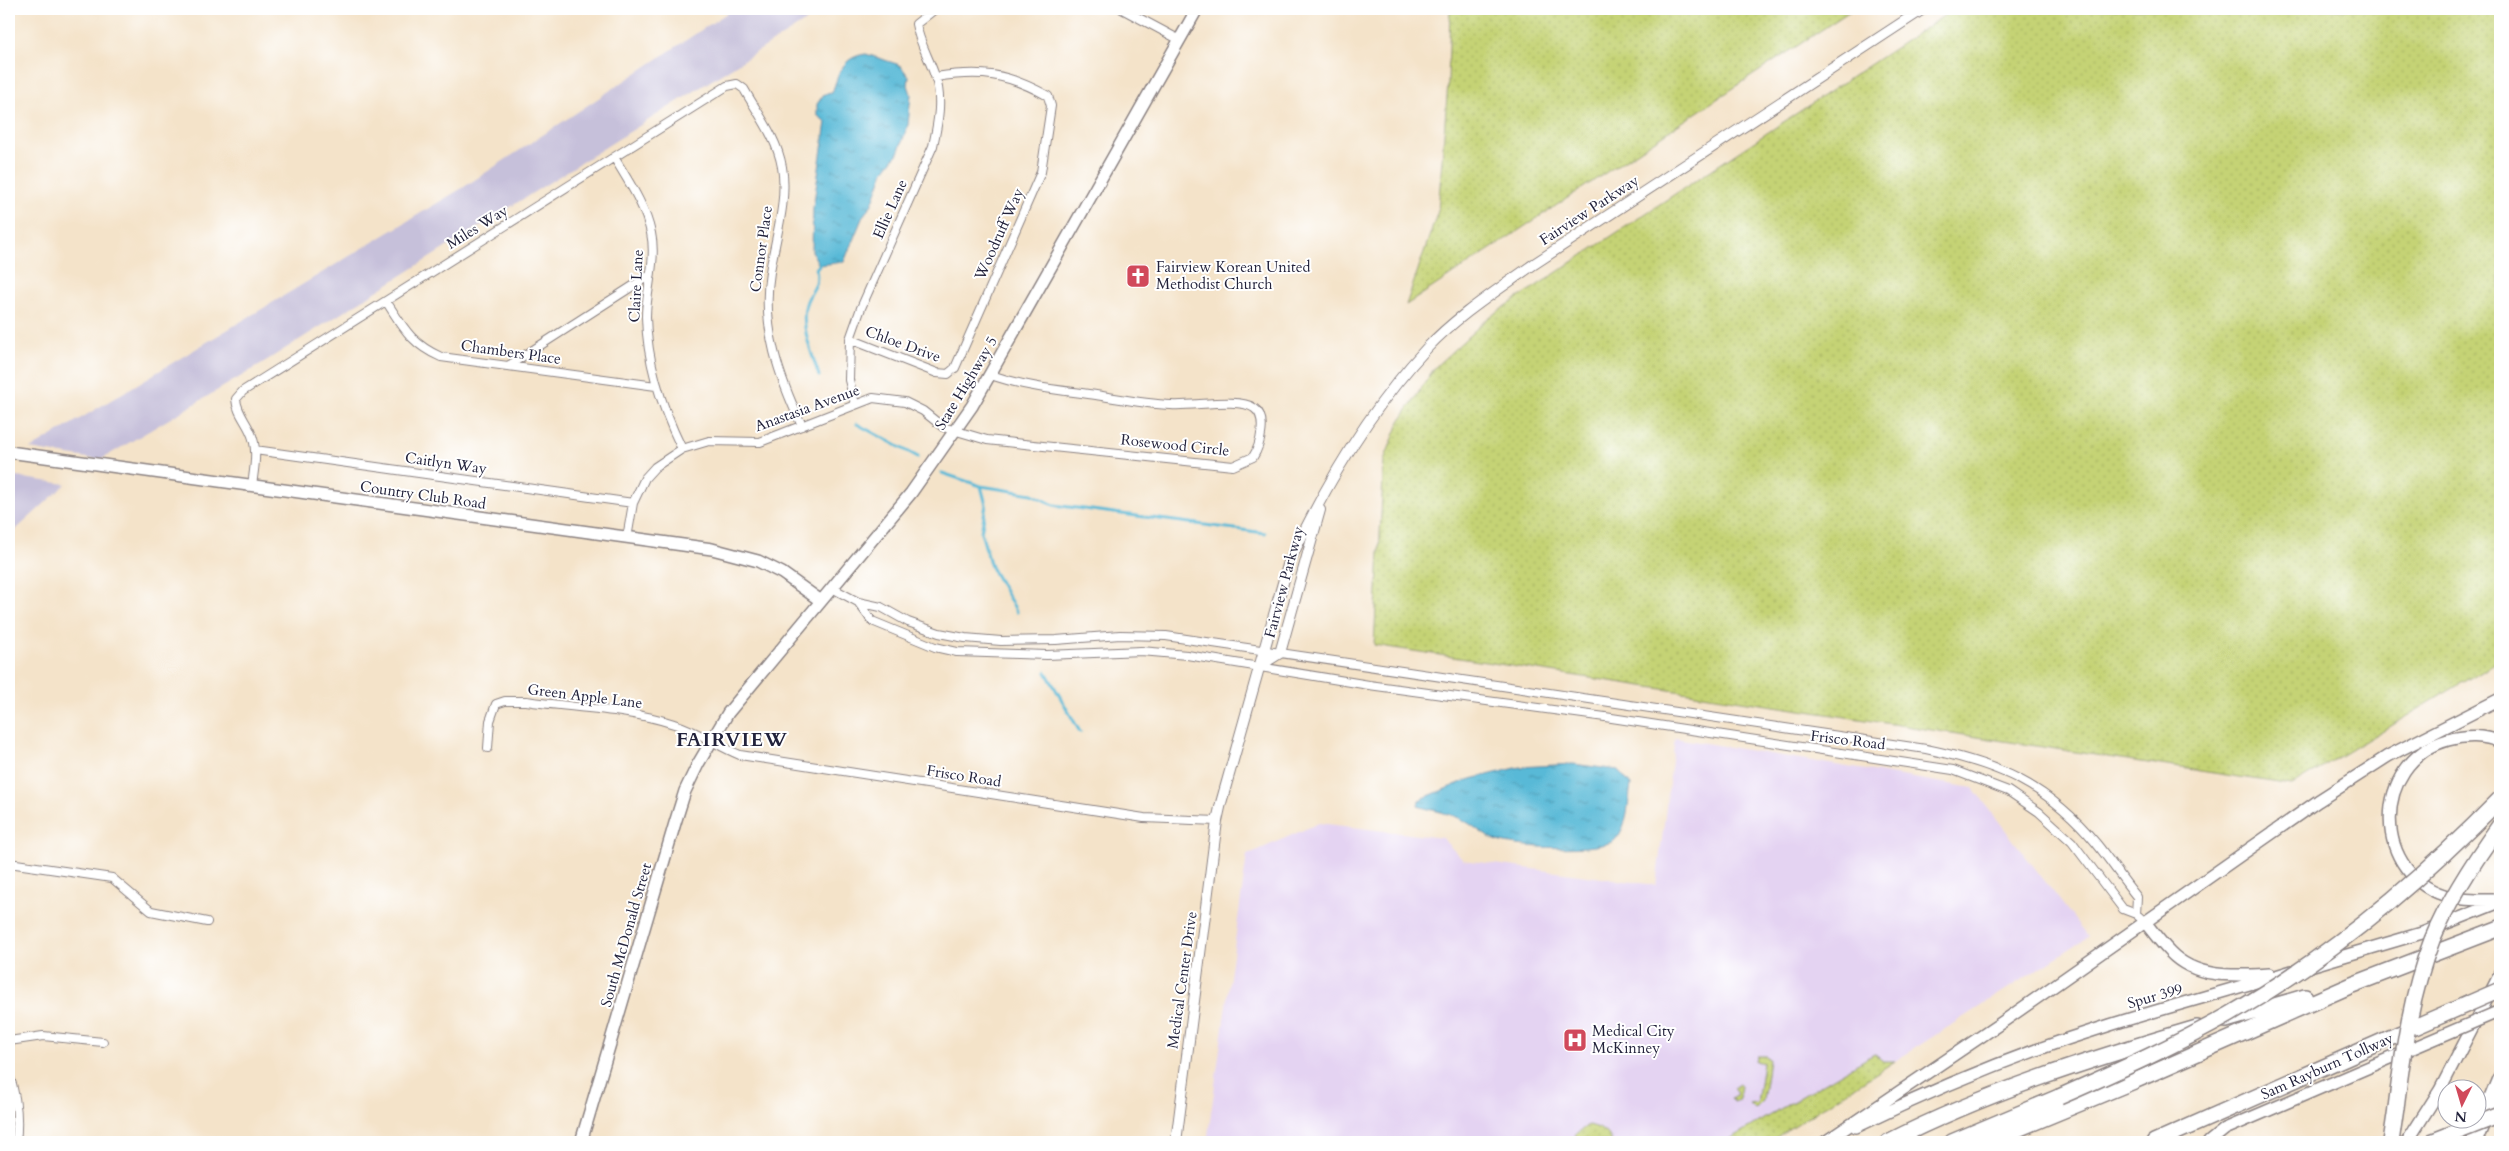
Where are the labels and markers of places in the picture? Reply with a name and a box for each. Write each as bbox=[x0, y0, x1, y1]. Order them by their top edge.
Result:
place label: Fairview Korean United Methodist Church bbox=[1156, 257, 1311, 294]
church icon: Fairview Korean United Methodist Church bbox=[1125, 263, 1151, 289]
place label: Medical City McKinney bbox=[1592, 1021, 1675, 1058]
hospital icon: Medical City McKinney bbox=[1562, 1027, 1588, 1053]

